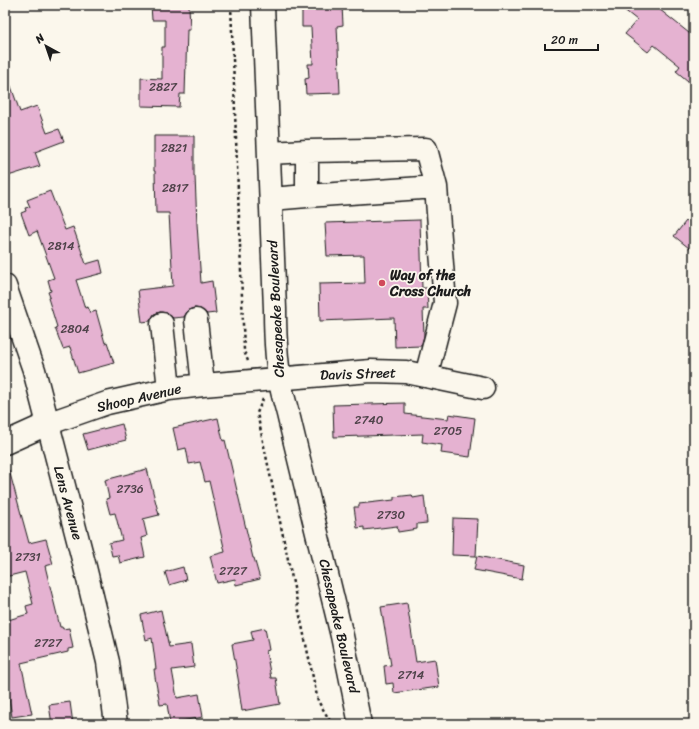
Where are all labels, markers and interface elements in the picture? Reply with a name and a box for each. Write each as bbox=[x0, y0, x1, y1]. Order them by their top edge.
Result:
north arrow bbox=[26, 26, 66, 66]
scale bar bbox=[545, 26, 598, 52]
text: N bbox=[30, 29, 49, 49]
text: 20 m bbox=[551, 29, 578, 51]
house number: 2827 bbox=[149, 76, 178, 98]
house number: 2821 bbox=[161, 137, 187, 159]
house number: 2817 bbox=[162, 177, 189, 199]
house number: 2814 bbox=[48, 235, 75, 257]
street label: Chesapeake Boulevard bbox=[260, 238, 292, 378]
place label: Way of the Cross Church bbox=[389, 263, 472, 304]
marker: Way of the Cross Church bbox=[377, 278, 387, 288]
house number: 2804 bbox=[60, 318, 90, 340]
street label: Davis Street bbox=[320, 360, 396, 388]
street label: Shoop Avenue bbox=[94, 376, 184, 420]
house number: 2740 bbox=[355, 409, 384, 431]
house number: 2705 bbox=[434, 420, 462, 442]
street label: Lens Avenue bbox=[46, 463, 90, 543]
house number: 2736 bbox=[116, 478, 144, 500]
house number: 2730 bbox=[377, 504, 405, 526]
house number: 2731 bbox=[15, 546, 41, 568]
street label: Chesapeake Boulevard bbox=[311, 556, 367, 697]
house number: 2727 bbox=[219, 560, 248, 582]
house number: 2727 bbox=[34, 632, 63, 654]
house number: 2714 bbox=[398, 664, 425, 686]

